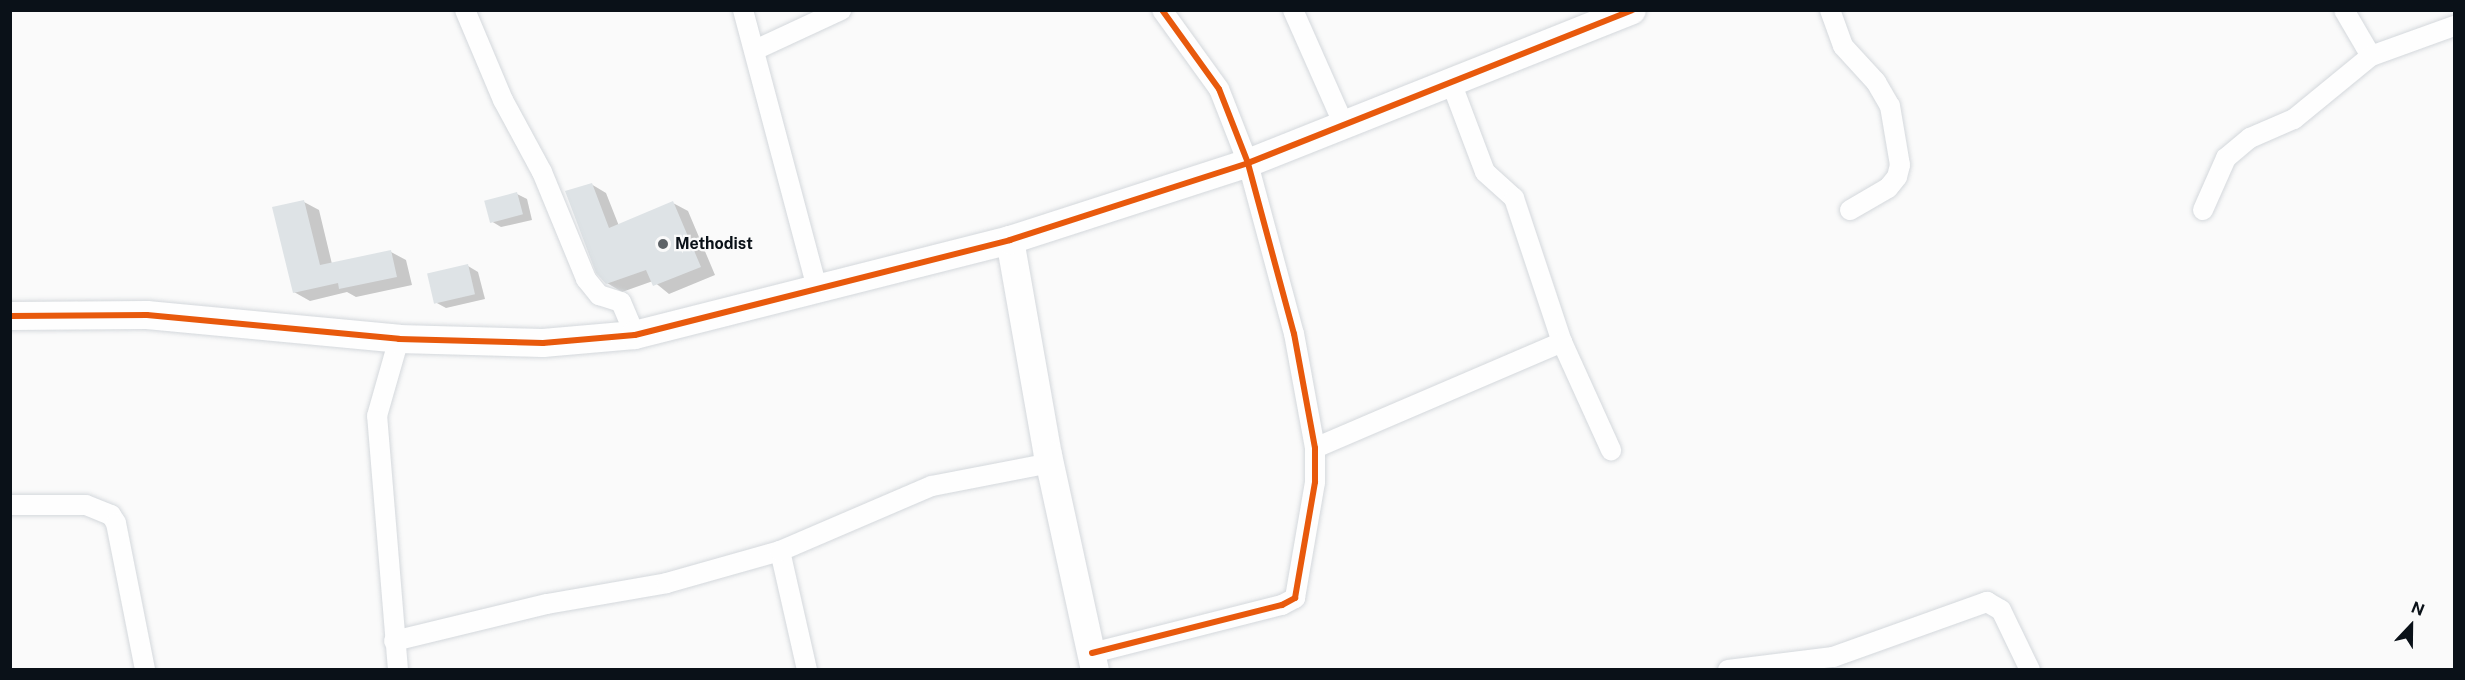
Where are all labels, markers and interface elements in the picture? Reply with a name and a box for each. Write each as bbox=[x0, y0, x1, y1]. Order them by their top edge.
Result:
place label: Methodist bbox=[675, 234, 753, 254]
marker: Methodist bbox=[656, 237, 670, 251]
north arrow bbox=[2381, 596, 2441, 656]
text: N bbox=[2409, 598, 2427, 620]

